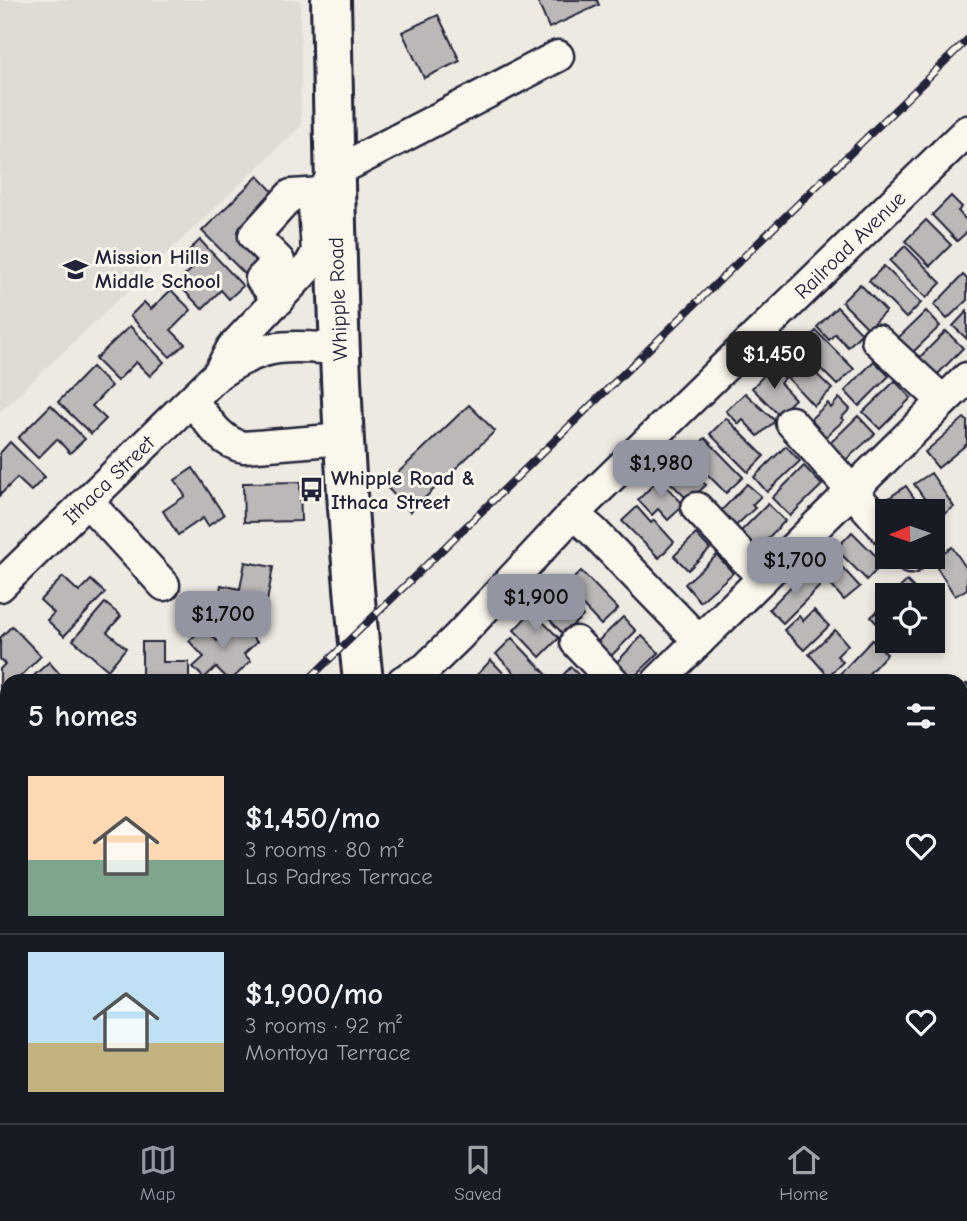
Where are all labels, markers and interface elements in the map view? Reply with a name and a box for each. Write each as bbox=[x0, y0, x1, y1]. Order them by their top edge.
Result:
street label: Railroad Avenue bbox=[790, 186, 910, 304]
street label: Whipple Road bbox=[324, 237, 352, 361]
place label: Mission Hills Middle School bbox=[95, 245, 221, 293]
school or university icon: Mission Hills Middle School bbox=[61, 255, 89, 283]
pin: $1,450 bbox=[717, 332, 831, 391]
text: $1,450 bbox=[742, 340, 806, 367]
street label: Ithaca Street bbox=[59, 430, 160, 529]
pin: $1,980 bbox=[604, 440, 718, 500]
text: $1,980 bbox=[629, 449, 693, 476]
place label: Whipple Road & Ithaca Street bbox=[331, 466, 475, 514]
bus stop icon: Whipple Road & Ithaca Street bbox=[297, 476, 325, 504]
north arrow bbox=[875, 499, 945, 569]
map controls bbox=[875, 499, 945, 653]
pin: $1,700 bbox=[738, 538, 852, 597]
text: $1,700 bbox=[763, 546, 827, 573]
pin: $1,900 bbox=[479, 574, 593, 634]
text: $1,900 bbox=[503, 583, 569, 610]
button: locate bbox=[875, 583, 945, 653]
pin: $1,700 bbox=[166, 592, 280, 651]
text: $1,700 bbox=[191, 600, 255, 627]
icon: filters bbox=[902, 697, 940, 735]
text: 5 homes bbox=[28, 699, 137, 734]
text: $1,450/mo bbox=[245, 801, 380, 836]
icon: home bbox=[84, 804, 168, 888]
icon: heart bbox=[902, 827, 940, 865]
text: 3 rooms · 80 m² bbox=[245, 836, 404, 863]
text: Las Padres Terrace bbox=[245, 863, 433, 890]
text: $1,900/mo bbox=[245, 977, 383, 1012]
icon: home bbox=[84, 980, 168, 1064]
icon: heart bbox=[902, 1003, 940, 1041]
text: 3 rooms · 92 m² bbox=[245, 1012, 402, 1039]
text: Montoya Terrace bbox=[245, 1039, 411, 1066]
tab: Map bbox=[139, 1141, 177, 1205]
tab: Saved bbox=[454, 1141, 502, 1205]
tab: Home bbox=[779, 1141, 828, 1205]

